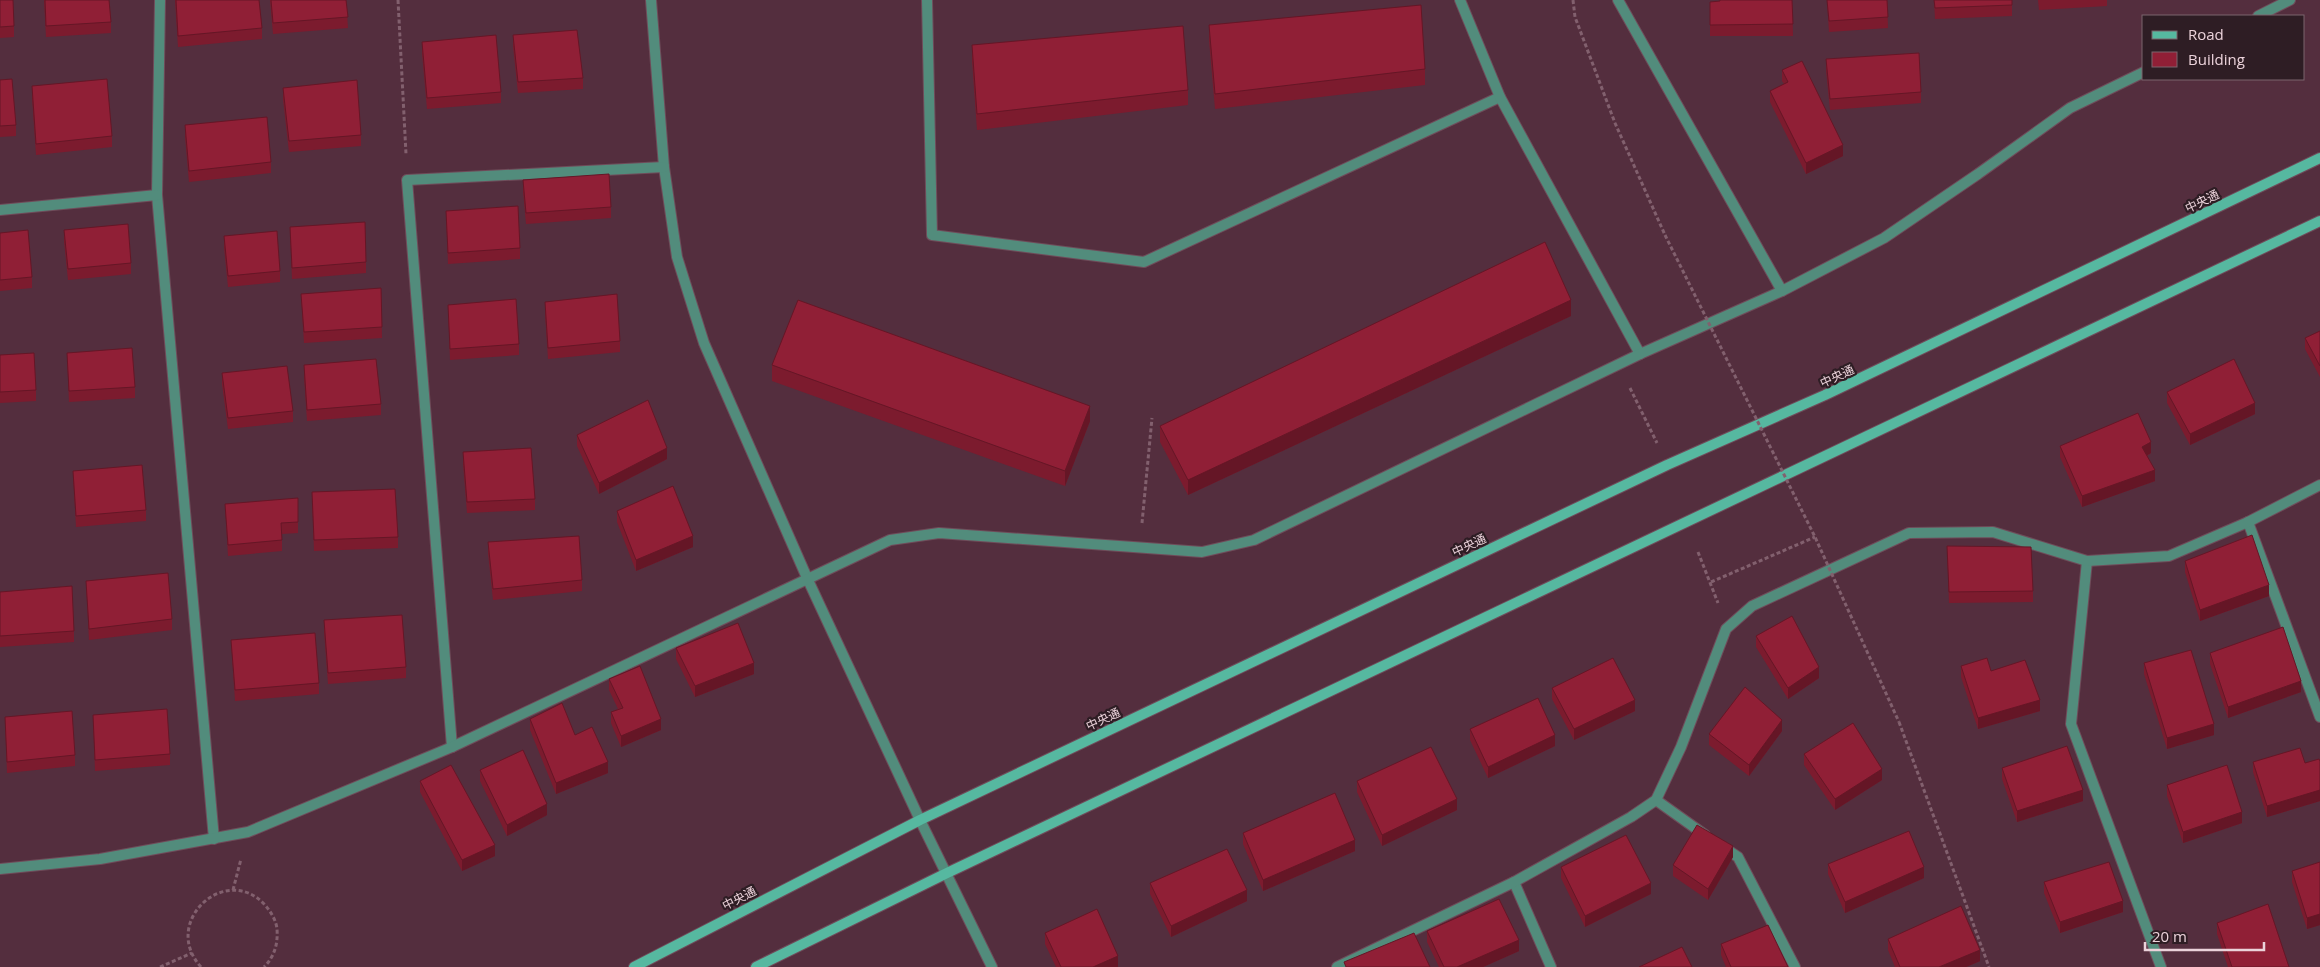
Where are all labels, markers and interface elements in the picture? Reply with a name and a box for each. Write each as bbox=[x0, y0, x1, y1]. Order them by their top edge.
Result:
legend bbox=[2142, 15, 2305, 80]
text: Road bbox=[2188, 24, 2224, 44]
text: Building bbox=[2188, 49, 2245, 69]
street label: 中央通 bbox=[2182, 185, 2222, 217]
street label: 中央通 bbox=[1817, 361, 1857, 391]
street label: 中央通 bbox=[1449, 530, 1489, 560]
street label: 中央通 bbox=[1083, 704, 1123, 734]
street label: 中央通 bbox=[719, 882, 759, 914]
scale bar bbox=[2145, 920, 2264, 952]
text: 20 m bbox=[2152, 926, 2187, 946]

